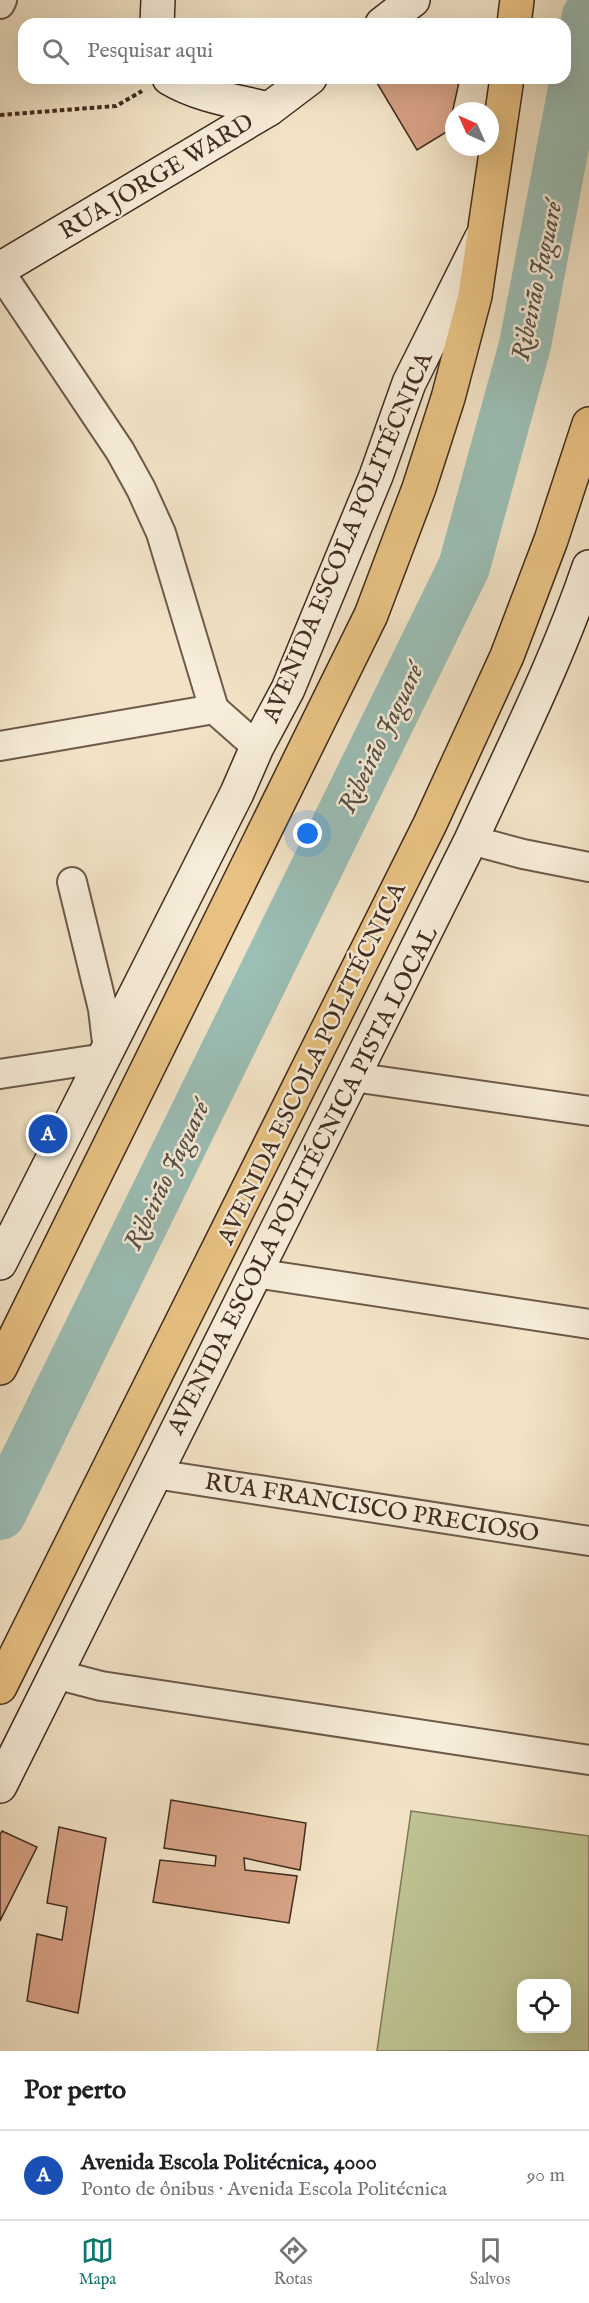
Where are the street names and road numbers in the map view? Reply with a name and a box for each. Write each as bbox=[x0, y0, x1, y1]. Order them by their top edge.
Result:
street label: RUA JORGE WARD bbox=[54, 107, 260, 248]
street label: AVENIDA ESCOLA POLITÉCNICA bbox=[256, 347, 441, 728]
street label: AVENIDA ESCOLA POLITÉCNICA bbox=[210, 877, 414, 1251]
street label: AVENIDA ESCOLA POLITÉCNICA PISTA LOCAL bbox=[160, 920, 446, 1441]
street label: RUA FRANCISCO PRECIOSO bbox=[202, 1467, 541, 1550]

